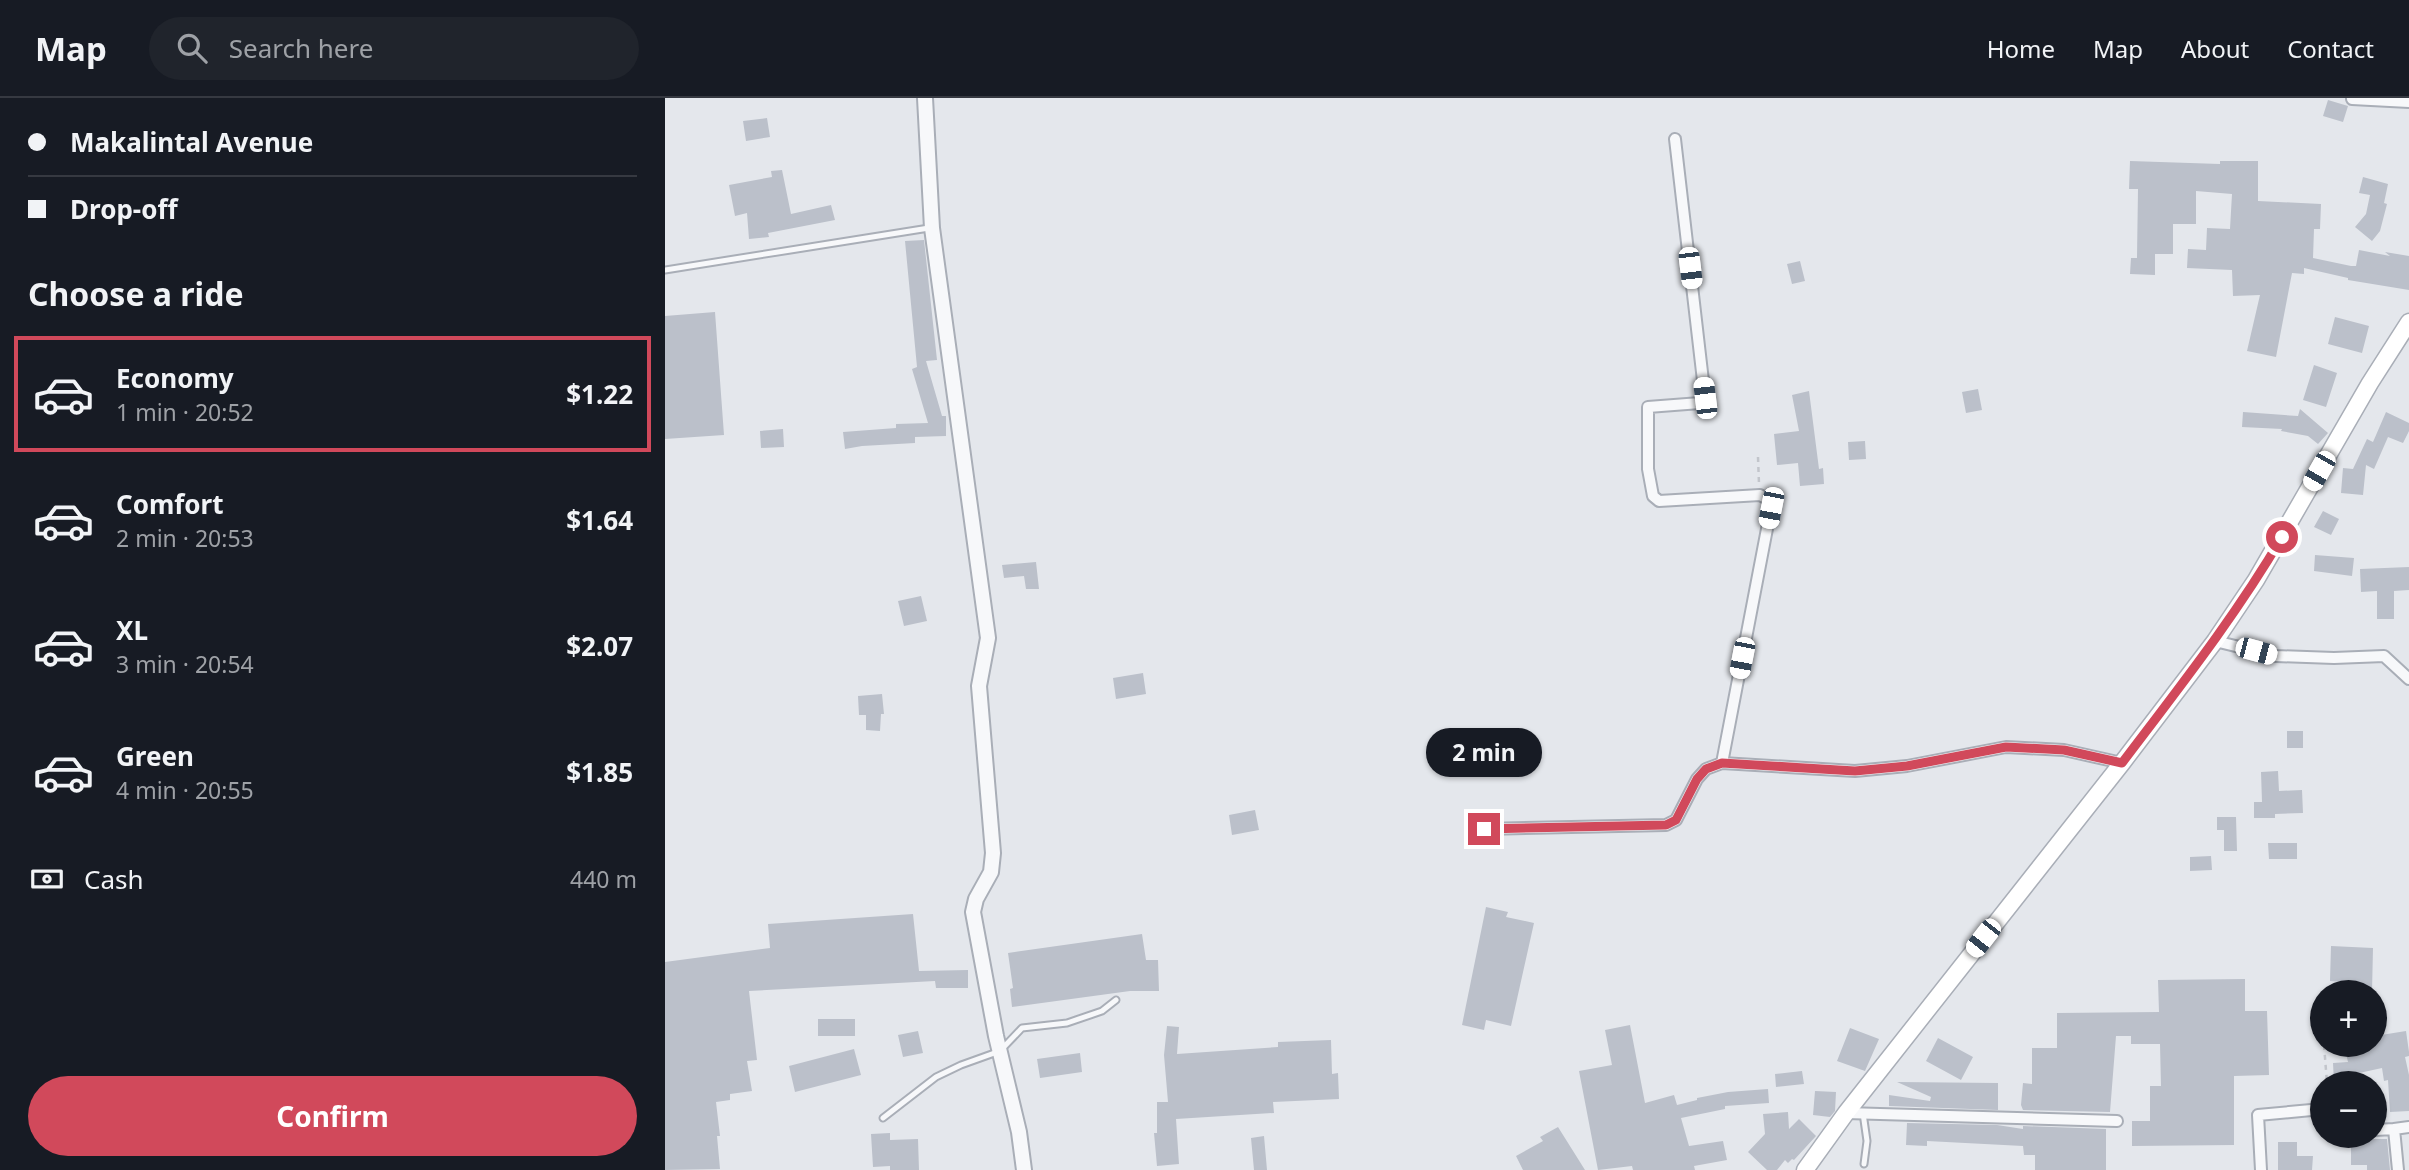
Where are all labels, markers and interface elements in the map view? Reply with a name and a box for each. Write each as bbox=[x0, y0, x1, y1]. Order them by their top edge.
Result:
search box bbox=[149, 17, 639, 80]
text: Map bbox=[35, 26, 107, 71]
icon: search bbox=[173, 29, 211, 67]
text: Search here bbox=[229, 30, 373, 66]
text: Home bbox=[1987, 32, 2055, 65]
text: Map bbox=[2093, 32, 2143, 65]
text: About bbox=[2181, 32, 2249, 65]
text: Contact bbox=[2287, 32, 2374, 65]
text: Makalintal Avenue bbox=[70, 124, 313, 160]
text: Drop-off bbox=[70, 191, 177, 227]
car bbox=[1678, 246, 1703, 290]
text: Choose a ride bbox=[28, 272, 244, 315]
text: Economy bbox=[116, 360, 234, 396]
icon: car bbox=[32, 363, 95, 426]
text: $1.22 bbox=[566, 376, 633, 412]
car bbox=[1693, 376, 1718, 420]
text: 1 min · 20:52 bbox=[116, 396, 254, 428]
car bbox=[2300, 448, 2339, 494]
car bbox=[1757, 485, 1786, 531]
text: Comfort bbox=[116, 486, 224, 522]
icon: car bbox=[32, 489, 95, 552]
text: $1.64 bbox=[566, 502, 633, 538]
route start bbox=[2266, 521, 2298, 553]
text: 2 min · 20:53 bbox=[116, 522, 254, 554]
text: XL bbox=[116, 612, 148, 648]
icon: car bbox=[32, 615, 95, 678]
text: $2.07 bbox=[566, 628, 633, 664]
car bbox=[1728, 635, 1757, 681]
car bbox=[2233, 635, 2280, 667]
text: 3 min · 20:54 bbox=[116, 648, 254, 680]
callout: 2 min bbox=[1426, 728, 1542, 776]
text: 2 min bbox=[1452, 736, 1516, 768]
text: Green bbox=[116, 738, 194, 774]
icon: car bbox=[32, 741, 95, 804]
text: $1.85 bbox=[566, 754, 633, 790]
text: 4 min · 20:55 bbox=[116, 774, 254, 806]
route end bbox=[1468, 813, 1500, 845]
icon: cash bbox=[28, 860, 66, 898]
text: Cash bbox=[84, 861, 144, 897]
text: 440 m bbox=[570, 863, 637, 895]
car bbox=[1962, 915, 2005, 961]
map controls bbox=[2310, 980, 2387, 1148]
button: + bbox=[2310, 980, 2387, 1057]
button: − bbox=[2310, 1071, 2387, 1148]
button: Confirm bbox=[28, 1076, 637, 1156]

